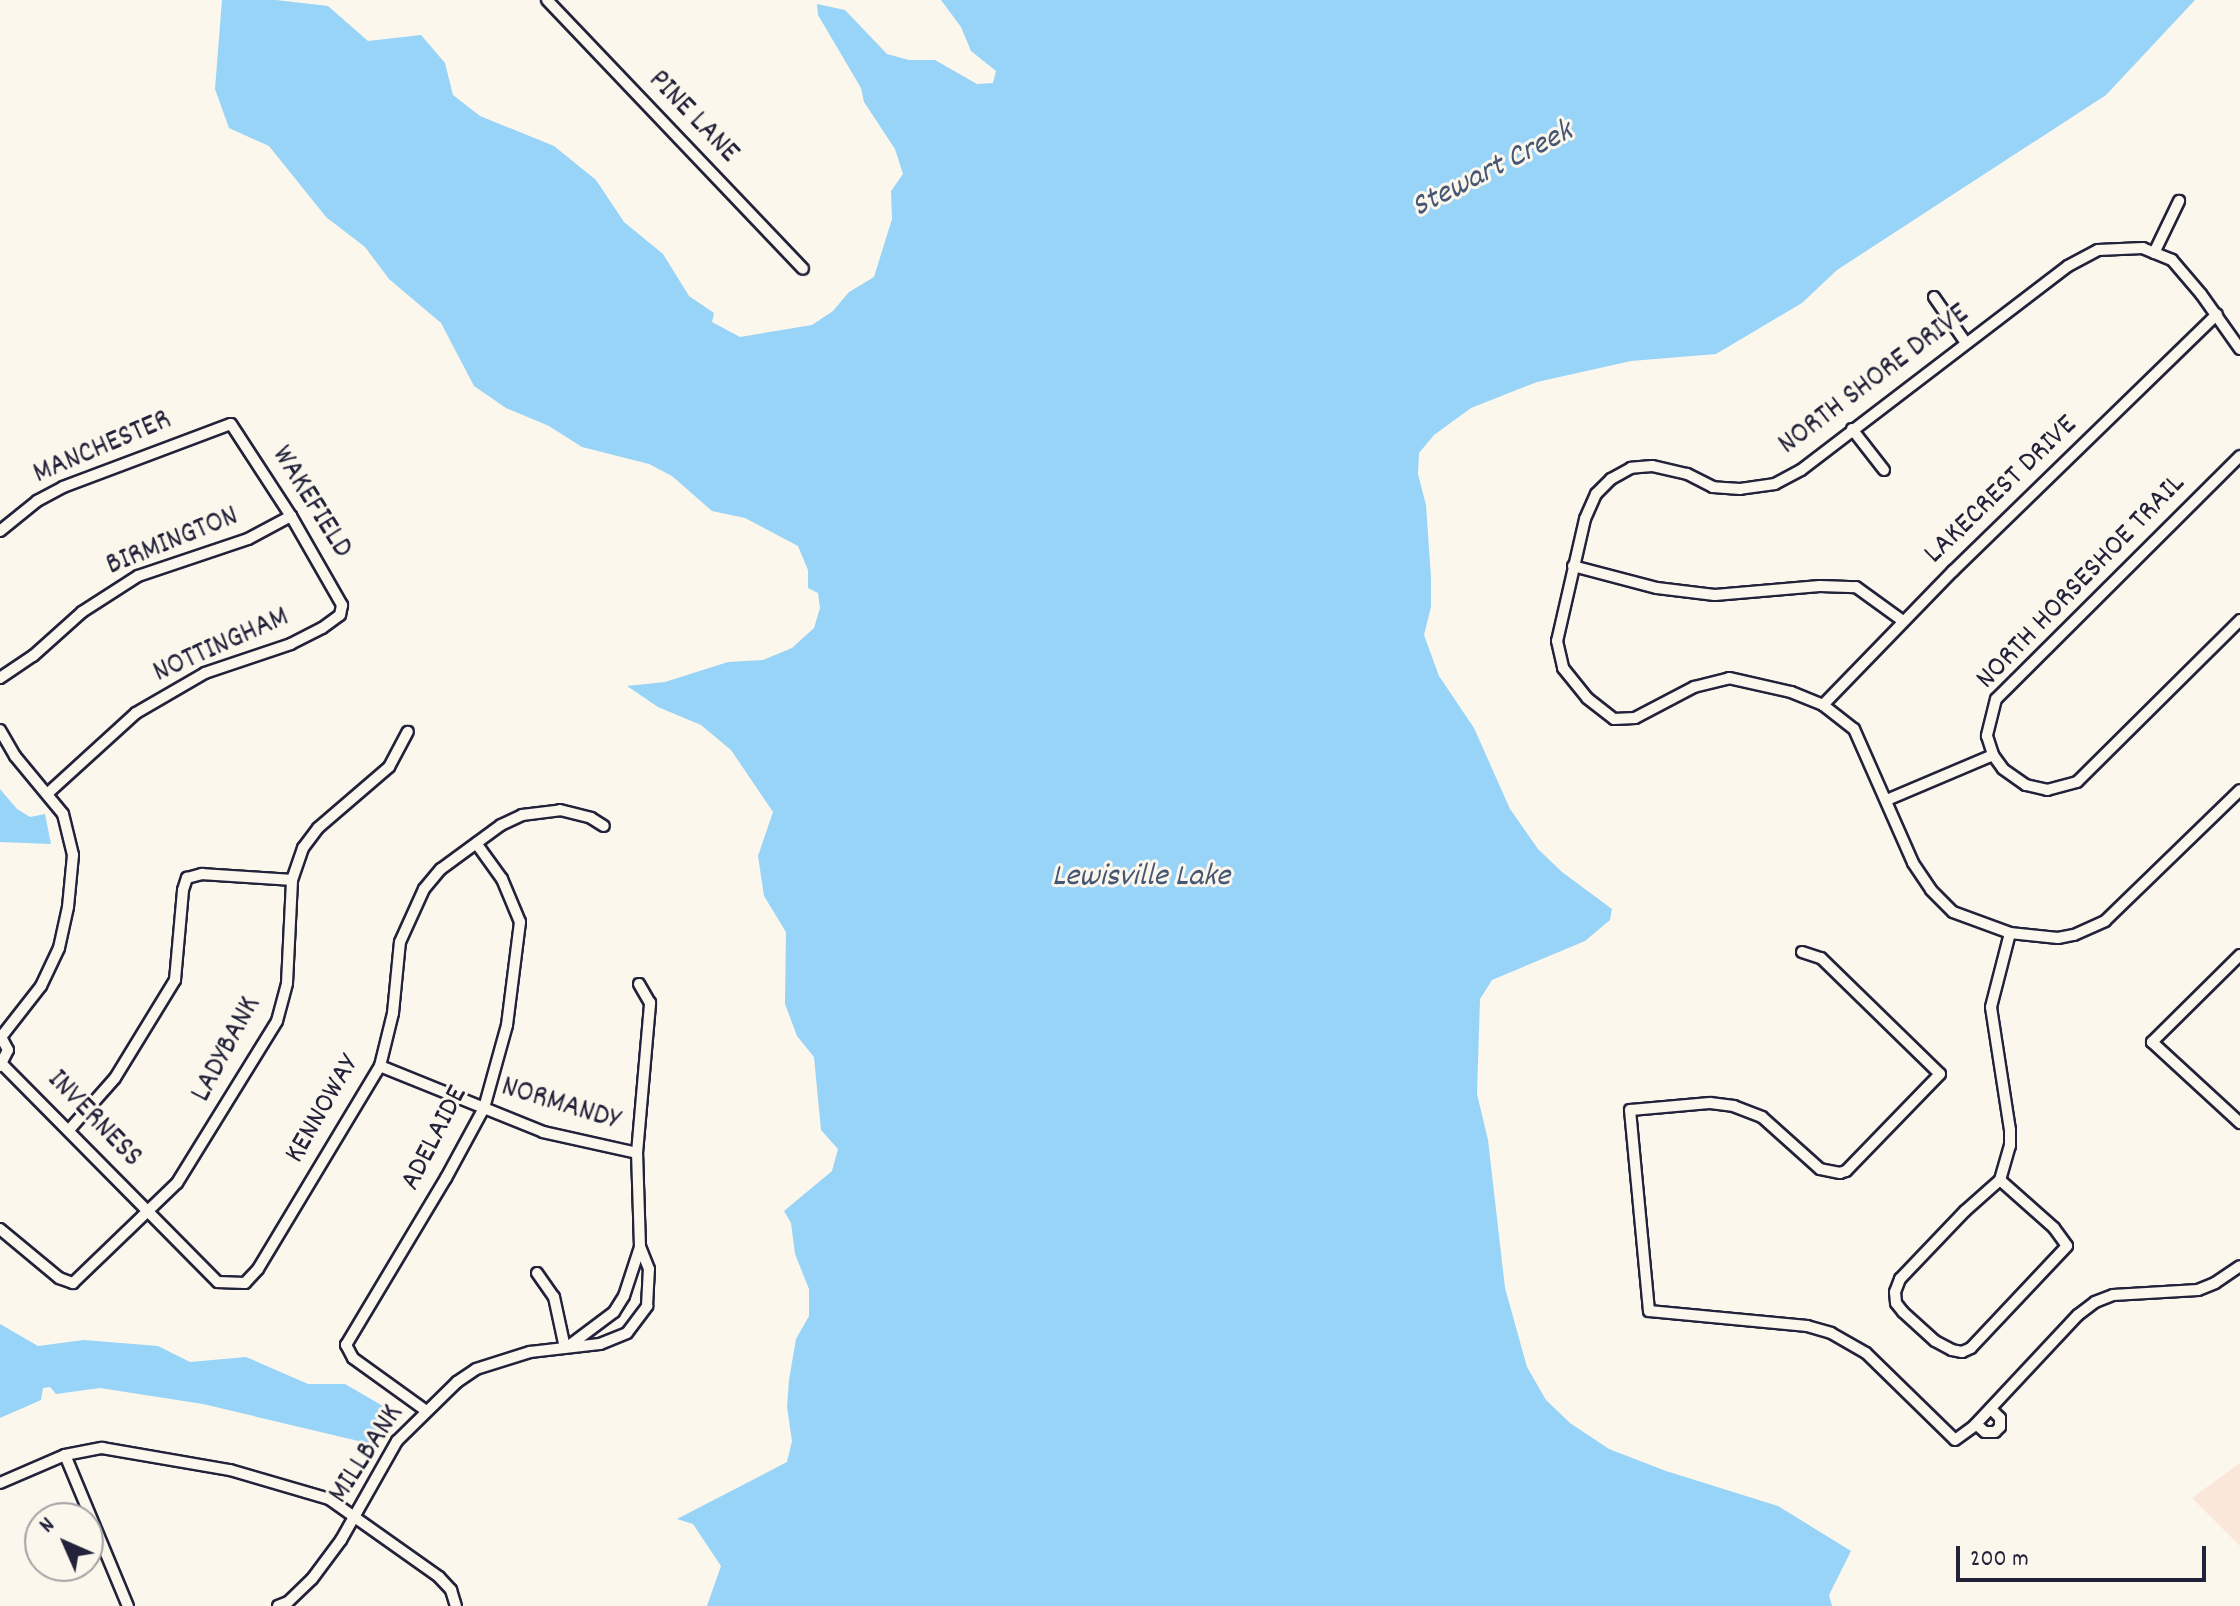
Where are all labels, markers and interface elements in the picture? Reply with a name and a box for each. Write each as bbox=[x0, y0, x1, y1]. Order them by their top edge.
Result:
street label: PINE LANE bbox=[639, 64, 745, 172]
water label: Stewart Creek bbox=[1406, 114, 1580, 228]
street label: NORTH SHORE DRIVE bbox=[1773, 298, 1977, 464]
street label: MANCHESTER bbox=[29, 404, 177, 494]
street label: LAKECREST DRIVE bbox=[1918, 409, 2086, 573]
street label: WAKEFIELD bbox=[262, 440, 358, 566]
street label: NORTH HORSESHOE TRAIL bbox=[1970, 468, 2194, 698]
street label: BIRMINGTON bbox=[102, 500, 244, 586]
street label: NOTTINGHAM bbox=[149, 601, 295, 693]
water label: Lewisville Lake bbox=[1052, 859, 1230, 897]
street label: LADYBANK bbox=[185, 991, 271, 1109]
street label: KENNOWAY bbox=[279, 1050, 369, 1170]
street label: INVERNESS bbox=[38, 1064, 148, 1176]
street label: NORMANDY bbox=[496, 1071, 624, 1141]
street label: ADELAIDE bbox=[394, 1081, 478, 1197]
street label: MILLBANK bbox=[323, 1399, 413, 1511]
north arrow bbox=[24, 1502, 104, 1582]
text: N bbox=[33, 1511, 63, 1541]
scale bar bbox=[1960, 1530, 2210, 1580]
text: 200 m bbox=[1970, 1543, 2029, 1577]

